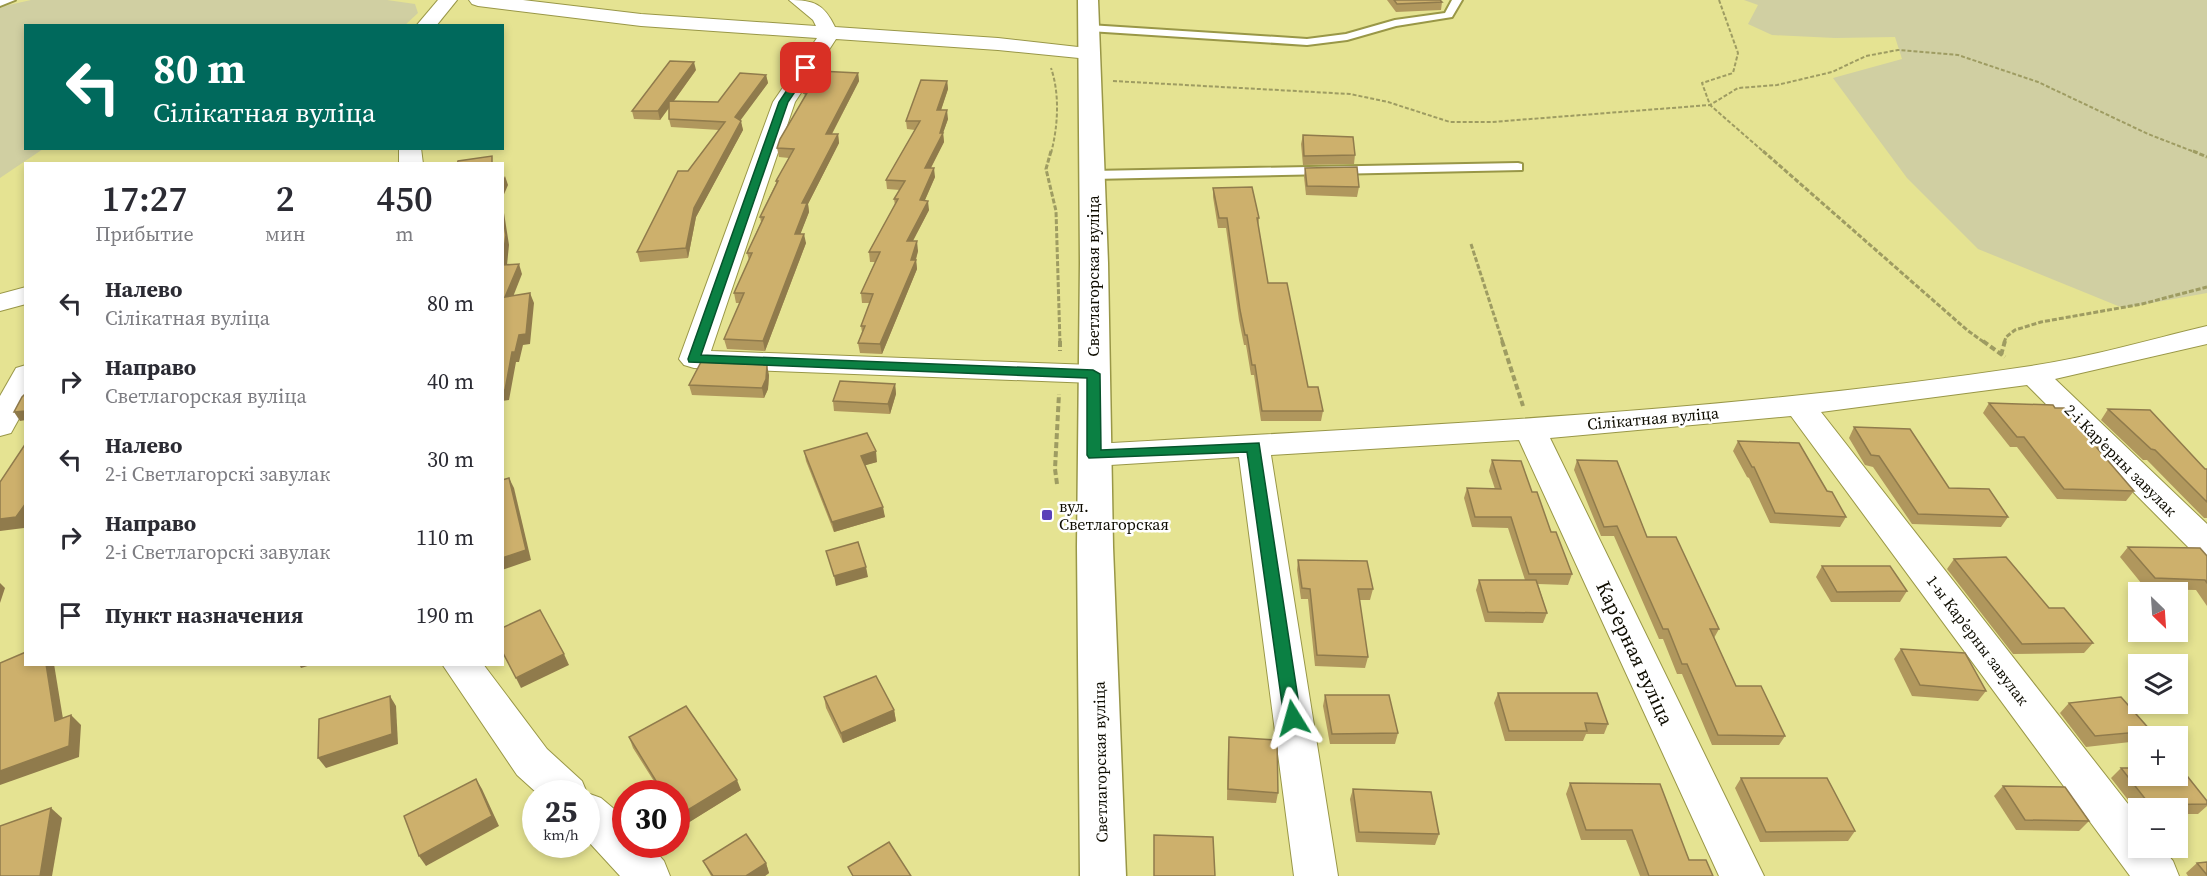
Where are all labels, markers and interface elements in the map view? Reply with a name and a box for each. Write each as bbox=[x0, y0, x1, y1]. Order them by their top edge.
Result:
text: 80 m bbox=[153, 39, 246, 97]
pin bbox=[780, 42, 831, 93]
icon: left bbox=[54, 48, 132, 126]
icon: arrive bbox=[789, 51, 822, 84]
text: Сілікатная вуліца bbox=[153, 94, 376, 131]
text: 17:27 bbox=[102, 174, 187, 223]
text: 2 bbox=[276, 174, 294, 223]
text: 450 bbox=[377, 174, 433, 223]
street label: Светлагорская вуліца bbox=[1082, 194, 1104, 357]
text: Прибытие bbox=[95, 220, 194, 248]
text: мин bbox=[265, 220, 305, 248]
text: m bbox=[396, 220, 414, 248]
text: Налево bbox=[105, 274, 182, 304]
icon: left bbox=[54, 287, 87, 320]
text: 80 m bbox=[427, 288, 474, 318]
text: Сілікатная вуліца bbox=[105, 304, 270, 332]
text: Направо bbox=[105, 352, 196, 382]
icon: right bbox=[54, 365, 87, 398]
text: 40 m bbox=[427, 366, 474, 396]
text: Светлагорская вуліца bbox=[105, 382, 307, 410]
street label: 2-і Карʼерны завулак bbox=[2060, 399, 2182, 521]
street label: Сілікатная вуліца bbox=[1586, 401, 1721, 435]
text: Налево bbox=[105, 430, 182, 460]
icon: left bbox=[54, 443, 87, 476]
text: 30 m bbox=[427, 444, 474, 474]
text: 2-і Светлагорскі завулак bbox=[105, 460, 330, 488]
place label: вул. Светлагорская bbox=[1059, 495, 1169, 535]
text: Направо bbox=[105, 508, 196, 538]
marker: вул. Светлагорская bbox=[1040, 508, 1054, 522]
icon: right bbox=[54, 521, 87, 554]
text: 110 m bbox=[416, 522, 474, 552]
text: 2-і Светлагорскі завулак bbox=[105, 538, 330, 566]
street label: 1-ы Карʼерны завулак bbox=[1922, 570, 2034, 710]
street label: Карʼерная вуліца bbox=[1589, 576, 1681, 730]
north arrow bbox=[2128, 582, 2188, 642]
map controls bbox=[2128, 582, 2188, 858]
icon: arrive bbox=[54, 599, 87, 632]
text: Пункт назначения bbox=[105, 600, 303, 630]
text: 190 m bbox=[416, 600, 474, 630]
button: layers bbox=[2128, 654, 2188, 714]
street label: Светлагорская вуліца bbox=[1088, 680, 1112, 843]
position arrow bbox=[1261, 686, 1325, 750]
button: + bbox=[2128, 726, 2188, 786]
speed limit sign: 30 bbox=[612, 780, 690, 858]
text: 25 bbox=[545, 791, 577, 832]
button: − bbox=[2128, 798, 2188, 858]
text: km/h bbox=[543, 824, 579, 845]

